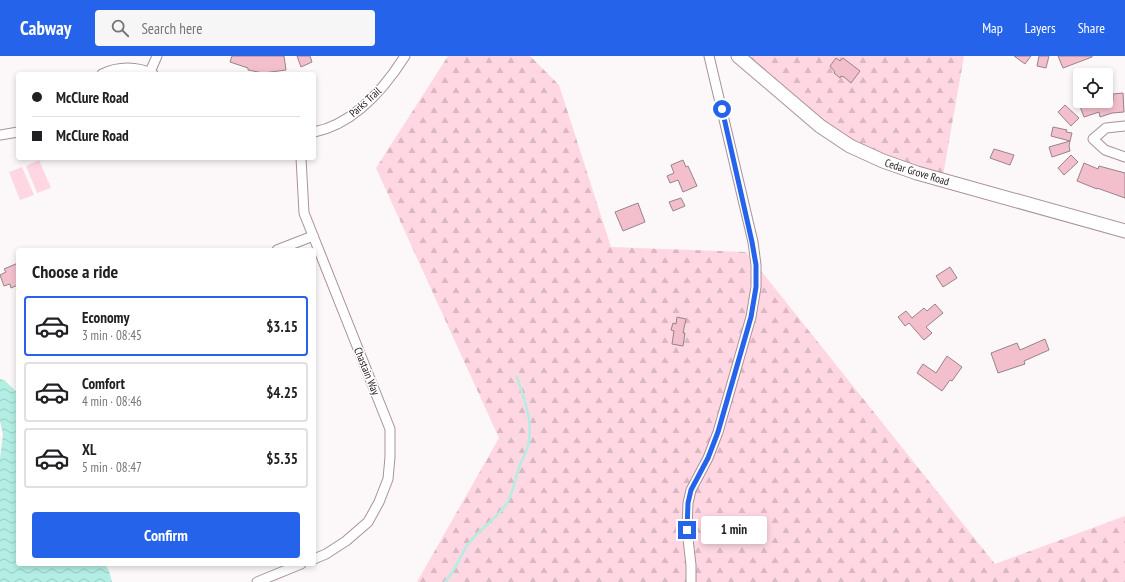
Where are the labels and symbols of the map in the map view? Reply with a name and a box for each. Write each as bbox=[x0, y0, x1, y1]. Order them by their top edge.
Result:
street label: Parks Trail bbox=[346, 84, 384, 120]
route start bbox=[713, 100, 731, 118]
street label: Cedar Grove Road bbox=[883, 156, 951, 189]
street label: Chastain Way bbox=[351, 345, 383, 398]
callout: 1 min bbox=[701, 516, 767, 544]
route end bbox=[678, 521, 696, 539]

